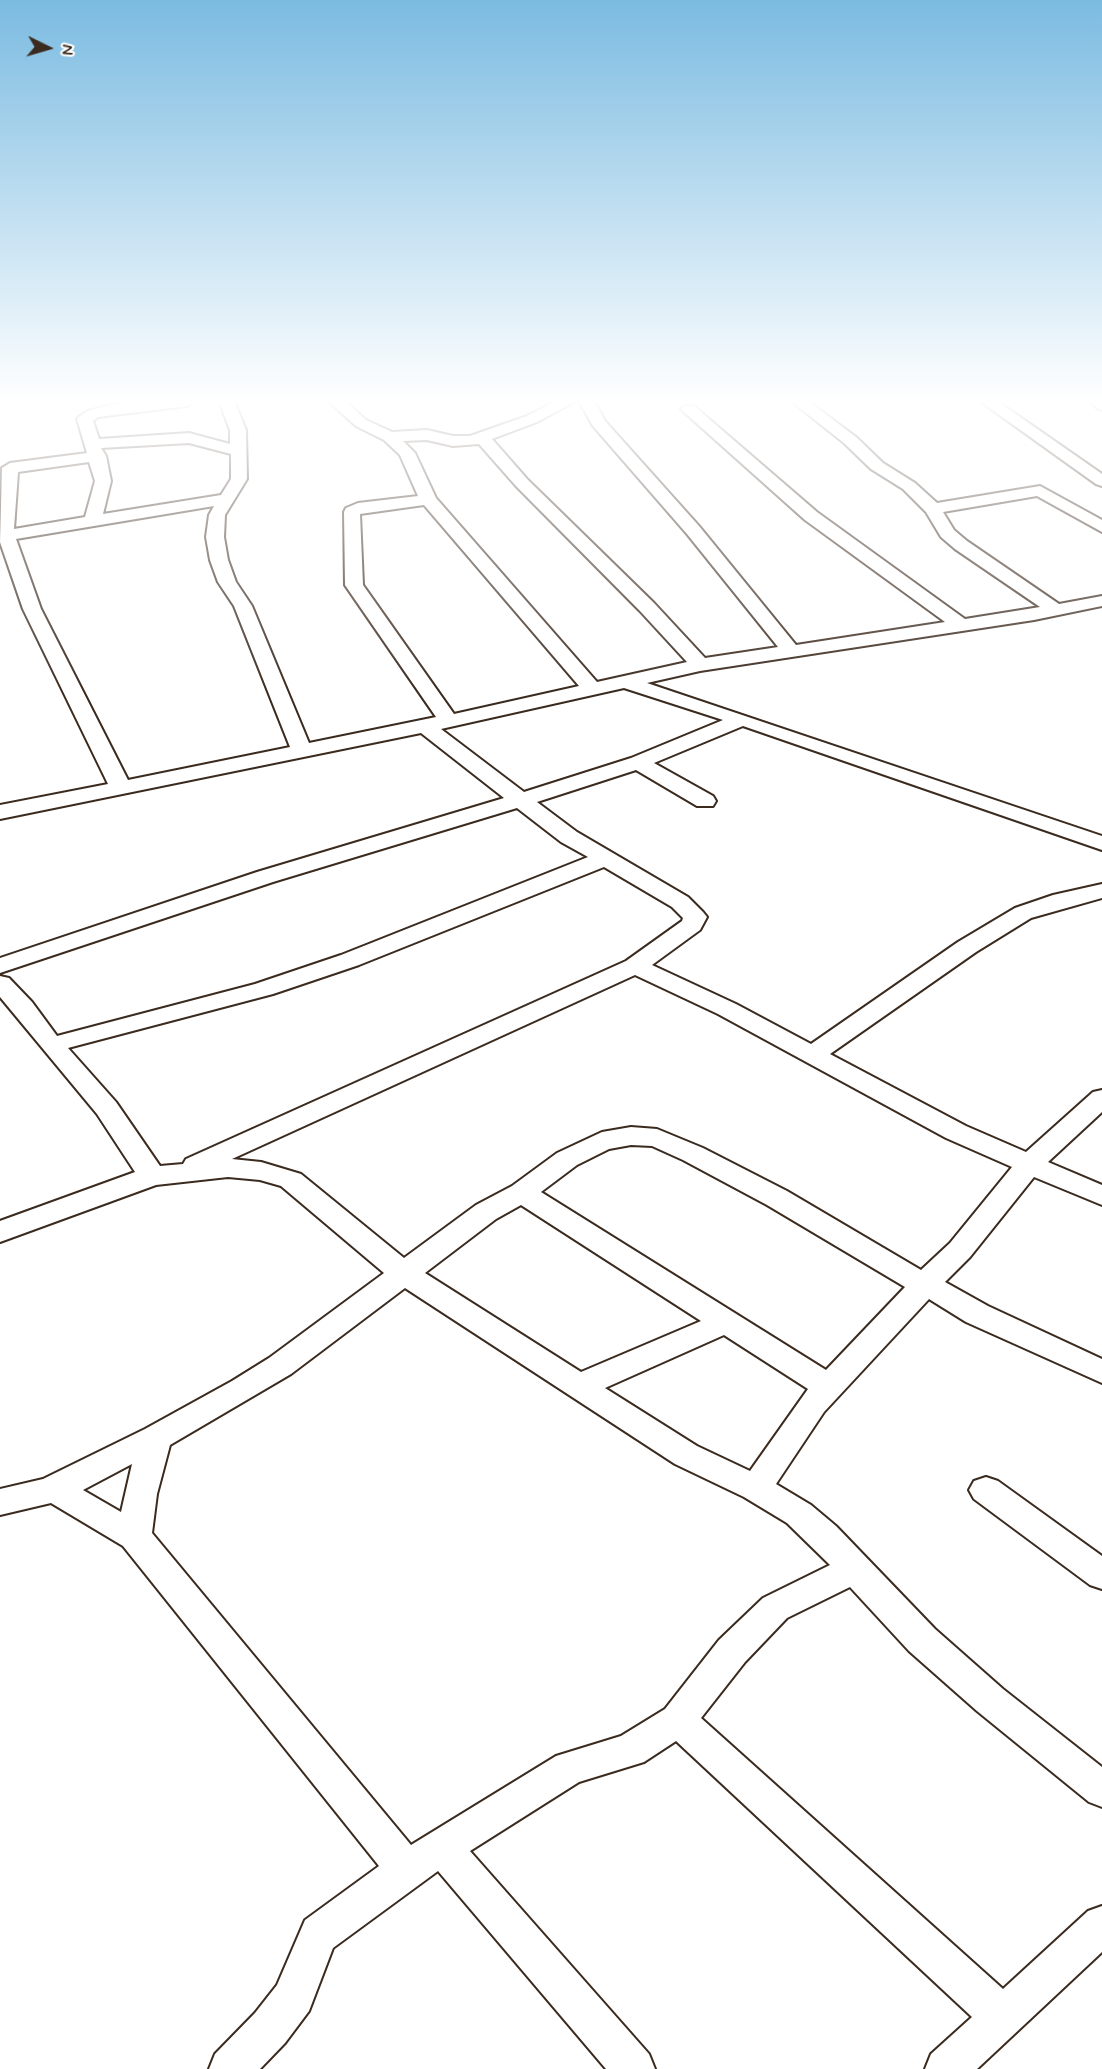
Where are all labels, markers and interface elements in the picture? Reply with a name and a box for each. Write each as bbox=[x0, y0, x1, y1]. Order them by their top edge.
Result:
north arrow bbox=[18, 18, 78, 78]
text: N bbox=[56, 43, 77, 56]

